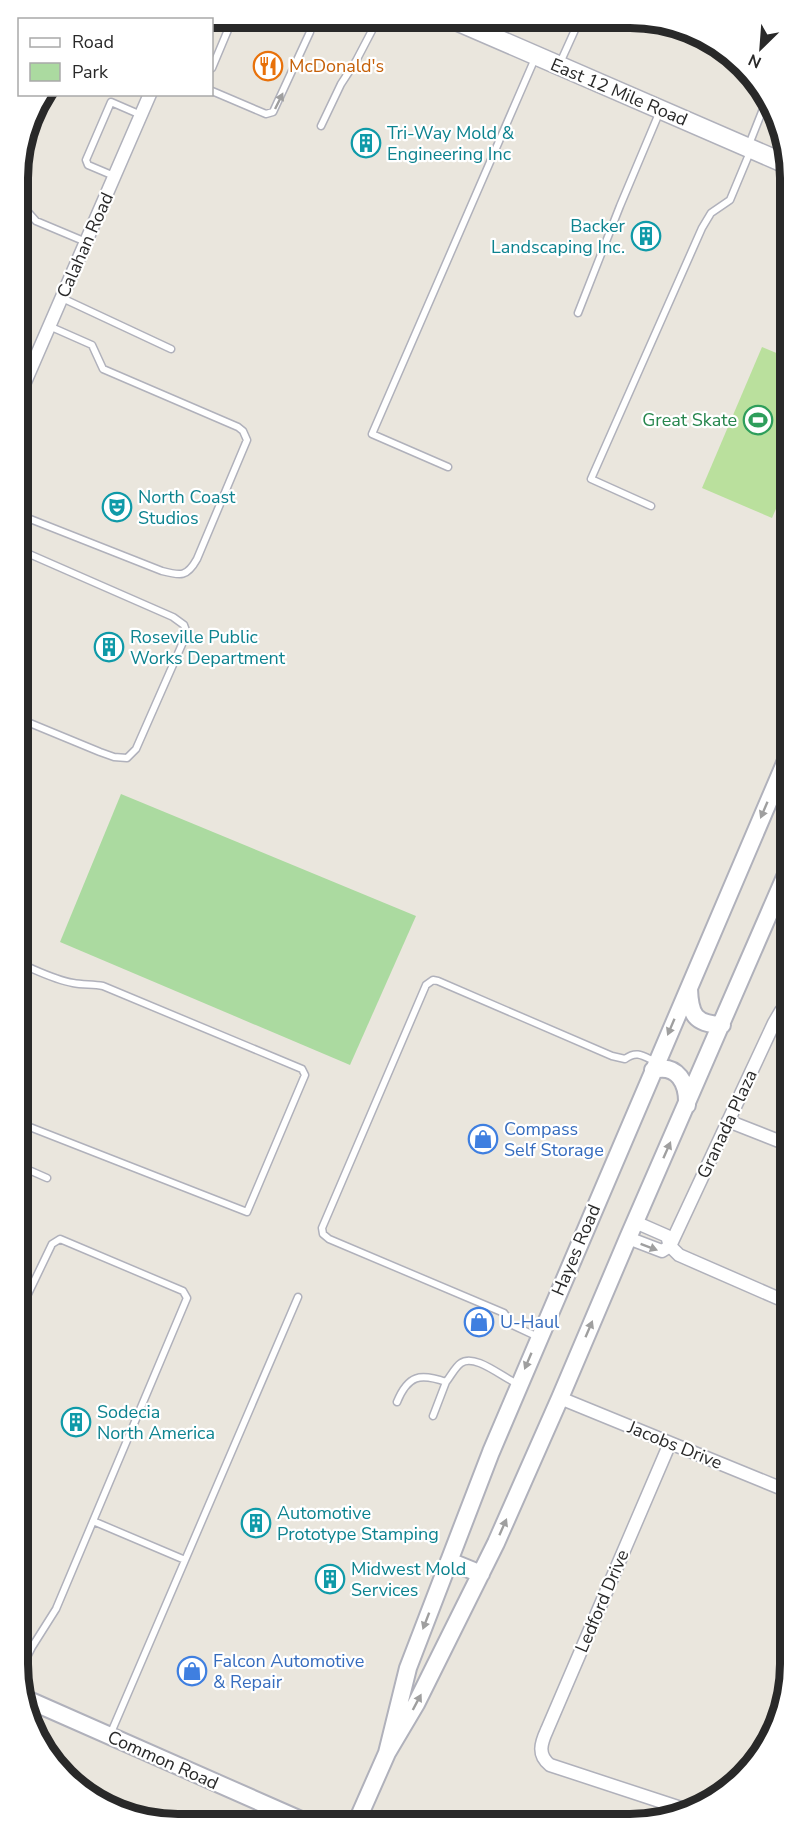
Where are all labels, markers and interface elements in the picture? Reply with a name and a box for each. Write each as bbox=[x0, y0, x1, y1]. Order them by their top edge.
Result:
legend bbox=[18, 18, 213, 96]
north arrow bbox=[731, 18, 791, 78]
text: Road bbox=[72, 30, 114, 54]
text: N bbox=[745, 48, 765, 73]
restaurant icon: McDonald's bbox=[252, 50, 284, 82]
street label: East 12 Mile Road bbox=[547, 52, 691, 132]
place label: McDonald's bbox=[289, 54, 384, 78]
text: Park bbox=[72, 60, 109, 84]
one-way arrow bbox=[274, 92, 283, 109]
place label: Tri-Way Mold & Engineering Inc bbox=[387, 121, 515, 166]
building icon: Tri-Way Mold & Engineering Inc bbox=[350, 127, 382, 159]
street label: Calahan Road bbox=[51, 189, 119, 301]
place label: Backer Landscaping Inc. bbox=[491, 214, 626, 259]
building icon: Backer Landscaping Inc. bbox=[630, 220, 662, 252]
sports icon: Great Skate bbox=[742, 404, 774, 436]
place label: Great Skate bbox=[642, 408, 737, 432]
place label: North Coast Studios bbox=[138, 485, 236, 530]
theatre icon: North Coast Studios bbox=[101, 491, 133, 523]
place label: Roseville Public Works Department bbox=[130, 625, 286, 670]
building icon: Roseville Public Works Department bbox=[93, 631, 125, 663]
one-way arrow bbox=[760, 801, 769, 818]
one-way arrow bbox=[666, 1019, 676, 1037]
street label: Granada Plaza bbox=[691, 1066, 763, 1182]
place label: Compass Self Storage bbox=[504, 1117, 604, 1162]
shop icon: Compass Self Storage bbox=[467, 1123, 499, 1155]
one-way arrow bbox=[662, 1141, 672, 1159]
street label: Hayes Road bbox=[546, 1201, 606, 1299]
one-way arrow bbox=[641, 1242, 659, 1252]
shop icon: U-Haul bbox=[463, 1306, 495, 1338]
place label: U-Haul bbox=[500, 1310, 560, 1334]
one-way arrow bbox=[585, 1321, 594, 1338]
one-way arrow bbox=[524, 1353, 533, 1370]
place label: Sodecia North America bbox=[97, 1400, 215, 1445]
building icon: Sodecia North America bbox=[60, 1406, 92, 1438]
street label: Jacobs Drive bbox=[623, 1415, 726, 1475]
place label: Automotive Prototype Stamping bbox=[277, 1501, 439, 1546]
building icon: Automotive Prototype Stamping bbox=[240, 1507, 272, 1539]
one-way arrow bbox=[498, 1519, 507, 1536]
street label: Ledford Drive bbox=[570, 1546, 634, 1656]
place label: Midwest Mold Services bbox=[351, 1557, 466, 1602]
building icon: Midwest Mold Services bbox=[314, 1563, 346, 1595]
one-way arrow bbox=[421, 1612, 430, 1630]
place label: Falcon Automotive & Repair bbox=[213, 1649, 364, 1694]
shop icon: Falcon Automotive & Repair bbox=[176, 1655, 208, 1687]
one-way arrow bbox=[412, 1693, 422, 1710]
street label: Common Road bbox=[104, 1725, 222, 1795]

